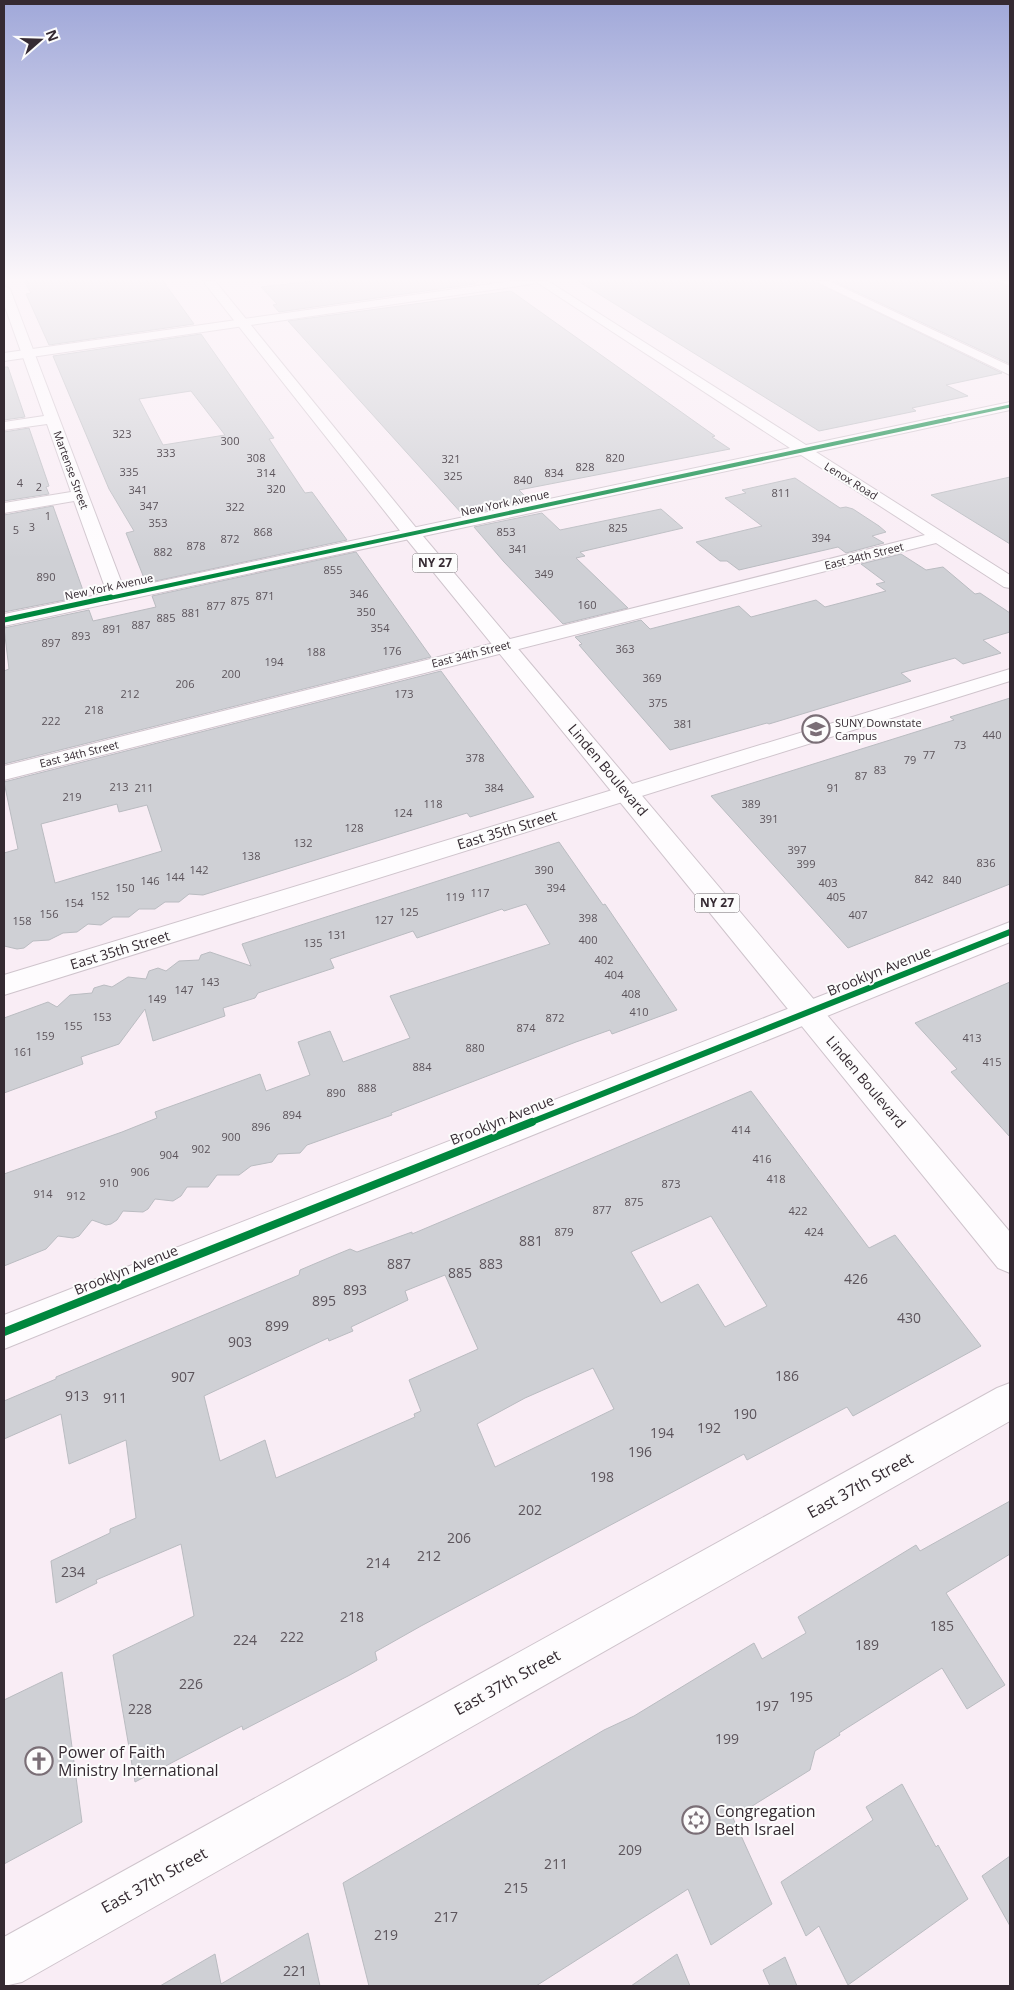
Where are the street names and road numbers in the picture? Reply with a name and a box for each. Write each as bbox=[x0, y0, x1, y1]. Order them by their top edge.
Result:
street label: Martense Street bbox=[50, 429, 93, 511]
street label: Lenox Road bbox=[822, 458, 881, 503]
street label: New York Avenue bbox=[459, 486, 550, 519]
street label: East 34th Street bbox=[823, 538, 905, 573]
road number: NY 27 bbox=[412, 554, 458, 572]
street label: New York Avenue bbox=[63, 570, 154, 603]
street label: East 34th Street bbox=[430, 636, 512, 671]
street label: Linden Boulevard bbox=[564, 720, 652, 820]
street label: East 34th Street bbox=[38, 736, 120, 771]
street label: East 35th Street bbox=[455, 805, 559, 854]
road number: NY 27 bbox=[694, 894, 740, 912]
street label: East 35th Street bbox=[68, 925, 172, 974]
street label: Brooklyn Avenue bbox=[824, 941, 934, 1000]
street label: Linden Boulevard bbox=[822, 1032, 910, 1132]
street label: Brooklyn Avenue bbox=[447, 1090, 557, 1149]
street label: Brooklyn Avenue bbox=[71, 1240, 181, 1299]
street label: East 37th Street bbox=[803, 1447, 917, 1523]
street label: East 37th Street bbox=[450, 1644, 564, 1720]
street label: East 37th Street bbox=[97, 1842, 211, 1918]

